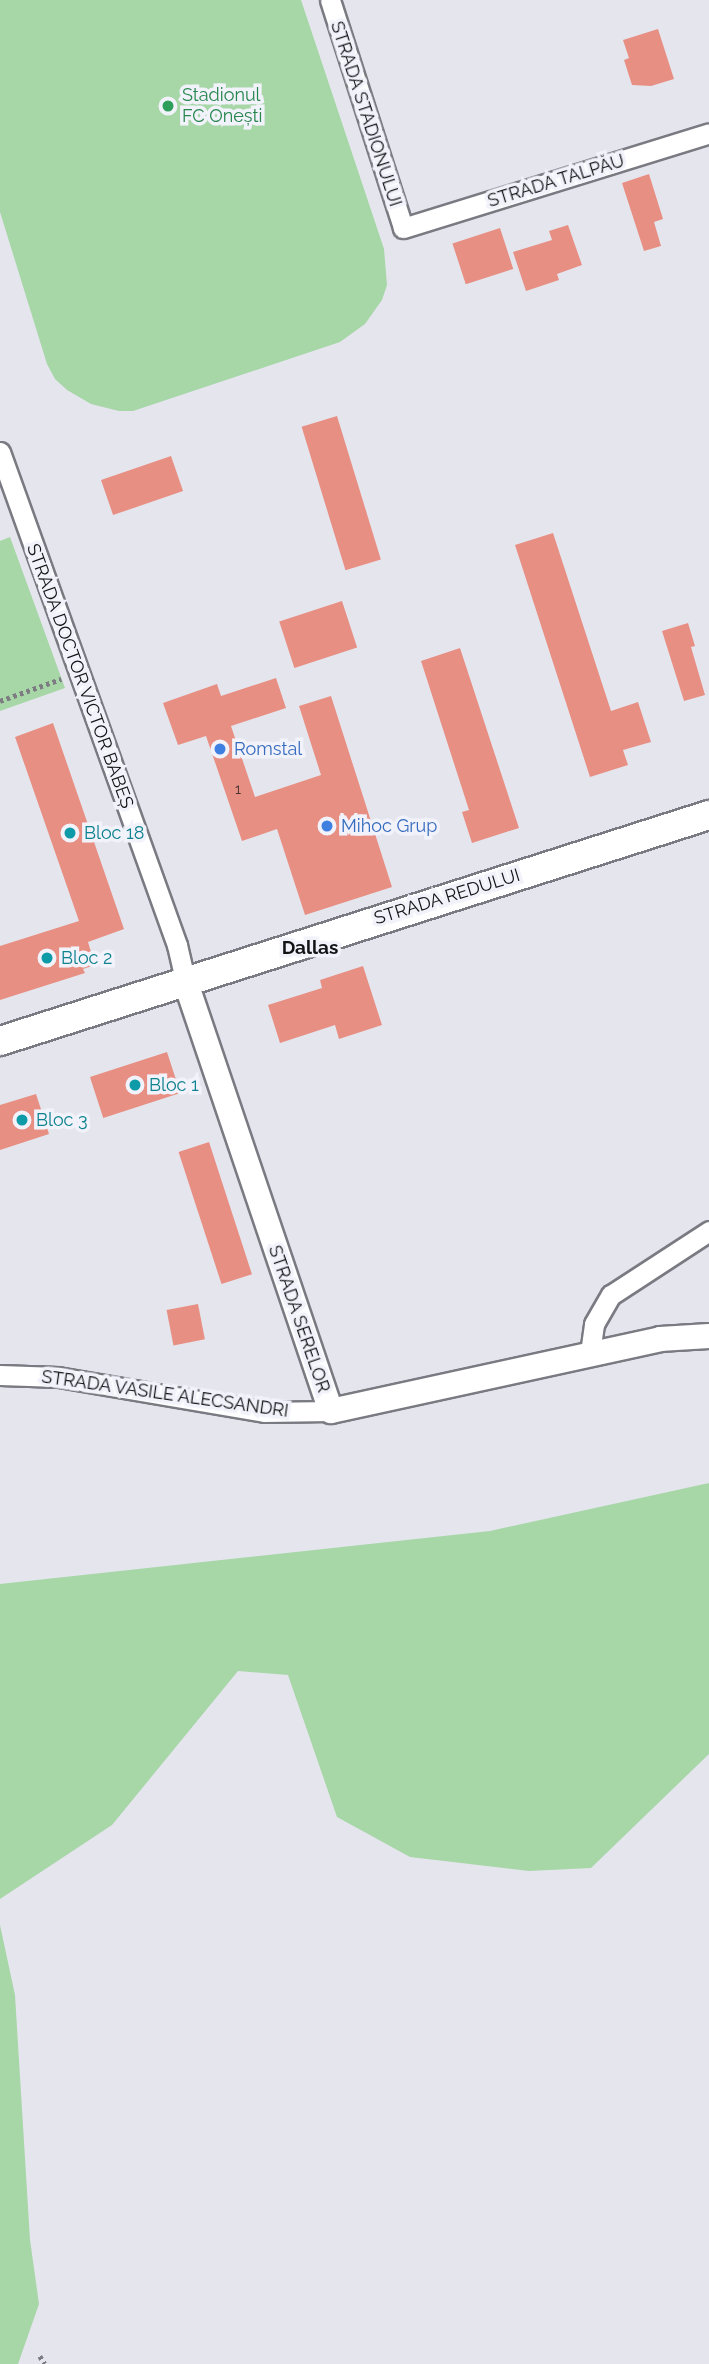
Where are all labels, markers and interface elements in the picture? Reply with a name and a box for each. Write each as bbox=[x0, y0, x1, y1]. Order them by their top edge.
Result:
street label: STRADA STADIONULUI bbox=[326, 18, 406, 210]
place label: Stadionul FC Onești bbox=[182, 85, 262, 128]
marker: Stadionul FC Onești bbox=[160, 98, 176, 114]
street label: STRADA TALPĂU bbox=[485, 150, 627, 212]
street label: STRADA DOCTOR VICTOR BABEȘ bbox=[22, 540, 138, 812]
place label: Romstal bbox=[234, 738, 302, 760]
marker: Romstal bbox=[212, 741, 228, 757]
house number: 1 bbox=[235, 781, 241, 797]
place label: Mihoc Grup bbox=[341, 815, 437, 837]
marker: Mihoc Grup bbox=[319, 818, 335, 834]
place label: Bloc 18 bbox=[84, 822, 144, 844]
marker: Bloc 18 bbox=[62, 825, 78, 841]
street label: STRADA REDULUI bbox=[371, 864, 523, 930]
district label: Dallas bbox=[282, 937, 338, 959]
place label: Bloc 2 bbox=[61, 947, 112, 969]
marker: Bloc 2 bbox=[39, 950, 55, 966]
place label: Bloc 1 bbox=[149, 1074, 199, 1096]
marker: Bloc 1 bbox=[127, 1077, 143, 1093]
place label: Bloc 3 bbox=[36, 1109, 88, 1131]
marker: Bloc 3 bbox=[14, 1112, 30, 1128]
street label: STRADA SERELOR bbox=[264, 1242, 334, 1396]
street label: STRADA VASILE ALECSANDRI bbox=[39, 1366, 291, 1422]

